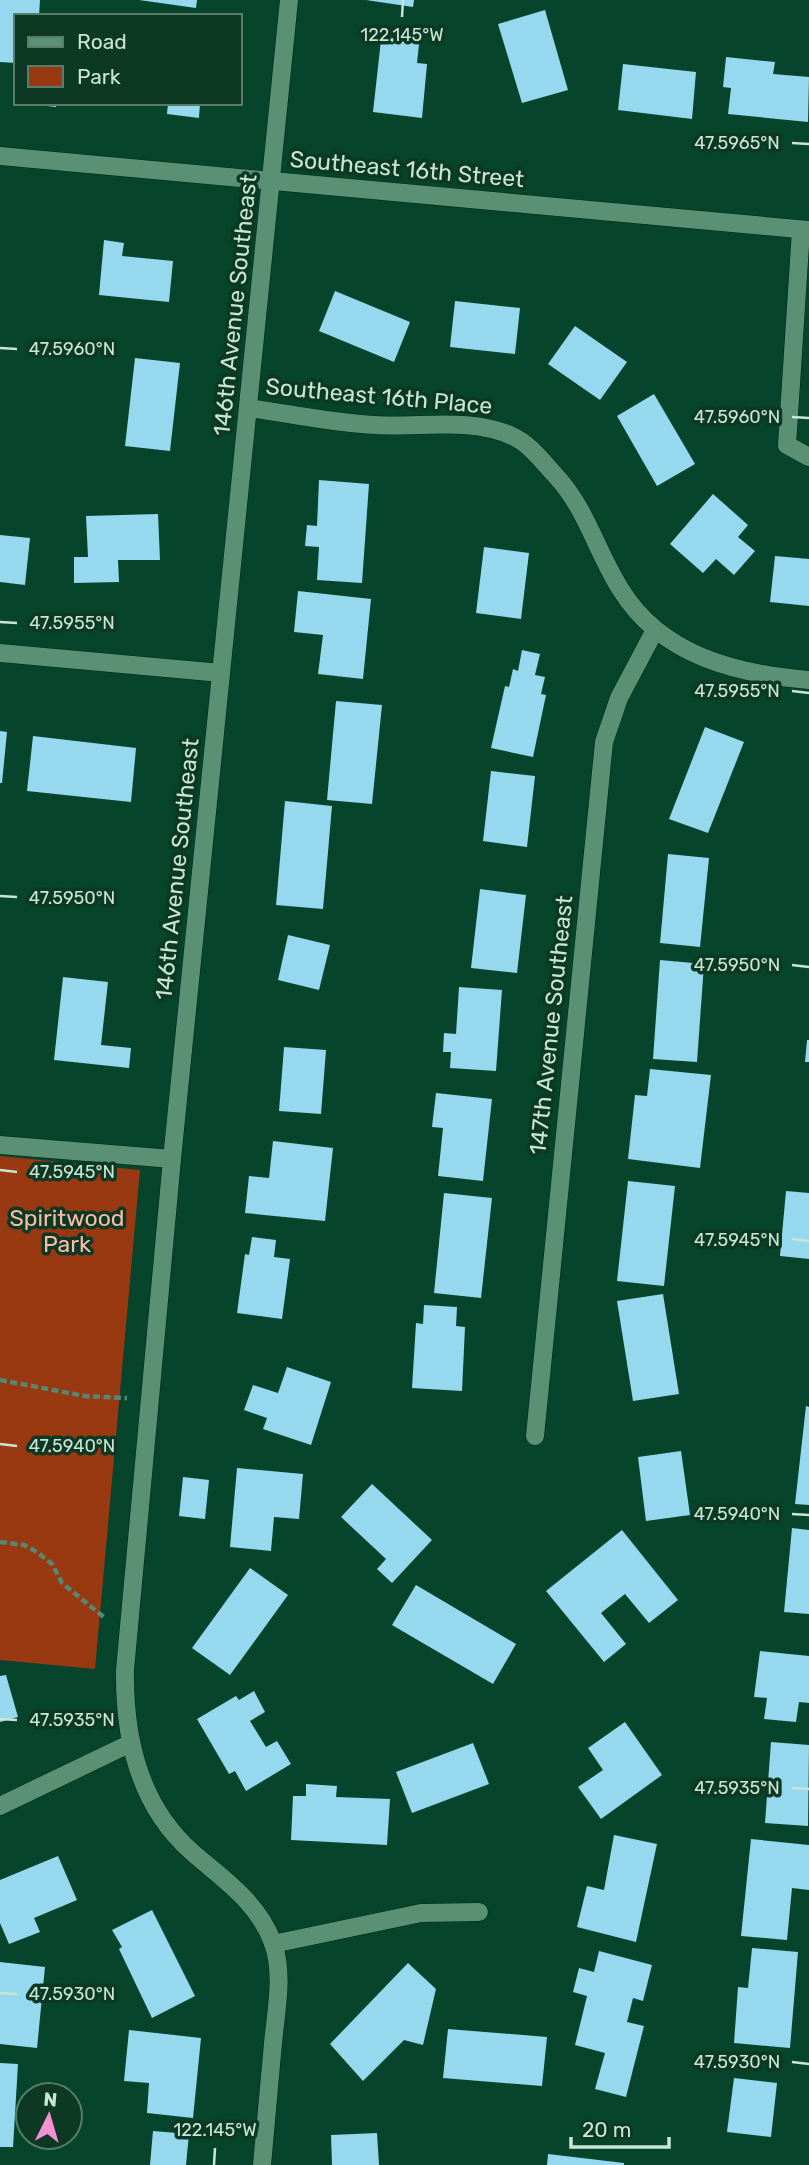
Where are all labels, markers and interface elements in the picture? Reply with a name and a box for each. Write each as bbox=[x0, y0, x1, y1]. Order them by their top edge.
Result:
legend bbox=[14, 14, 242, 105]
text: 122.145°W bbox=[360, 24, 444, 46]
text: Road bbox=[77, 29, 127, 54]
text: Park bbox=[77, 64, 121, 89]
text: 47.5965°N bbox=[694, 132, 780, 154]
street label: Southeast 16th Street bbox=[289, 145, 525, 193]
street label: 146th Avenue Southeast bbox=[207, 173, 263, 437]
text: 47.5960°N bbox=[29, 338, 115, 360]
street label: Southeast 16th Place bbox=[265, 372, 493, 420]
text: 47.5960°N bbox=[694, 406, 780, 428]
text: 47.5955°N bbox=[29, 612, 115, 634]
text: 47.5955°N bbox=[694, 680, 780, 702]
street label: 146th Avenue Southeast bbox=[149, 737, 205, 1001]
text: 47.5950°N bbox=[29, 887, 115, 909]
street label: 147th Avenue Southeast bbox=[523, 894, 579, 1156]
text: 47.5950°N bbox=[694, 954, 780, 976]
text: 47.5945°N bbox=[29, 1161, 115, 1183]
park label: Spiritwood Park bbox=[9, 1204, 125, 1258]
text: 47.5945°N bbox=[694, 1229, 780, 1251]
text: 47.5940°N bbox=[29, 1435, 115, 1457]
text: 47.5940°N bbox=[694, 1503, 780, 1525]
text: 47.5935°N bbox=[29, 1709, 115, 1731]
text: 47.5935°N bbox=[694, 1777, 780, 1799]
text: 47.5930°N bbox=[29, 1983, 115, 2005]
text: 47.5930°N bbox=[694, 2051, 780, 2073]
north arrow bbox=[14, 2081, 84, 2151]
text: N bbox=[43, 2088, 58, 2112]
scale bar bbox=[571, 2106, 669, 2150]
text: 20 m bbox=[582, 2117, 631, 2142]
text: 122.145°W bbox=[173, 2119, 257, 2141]

